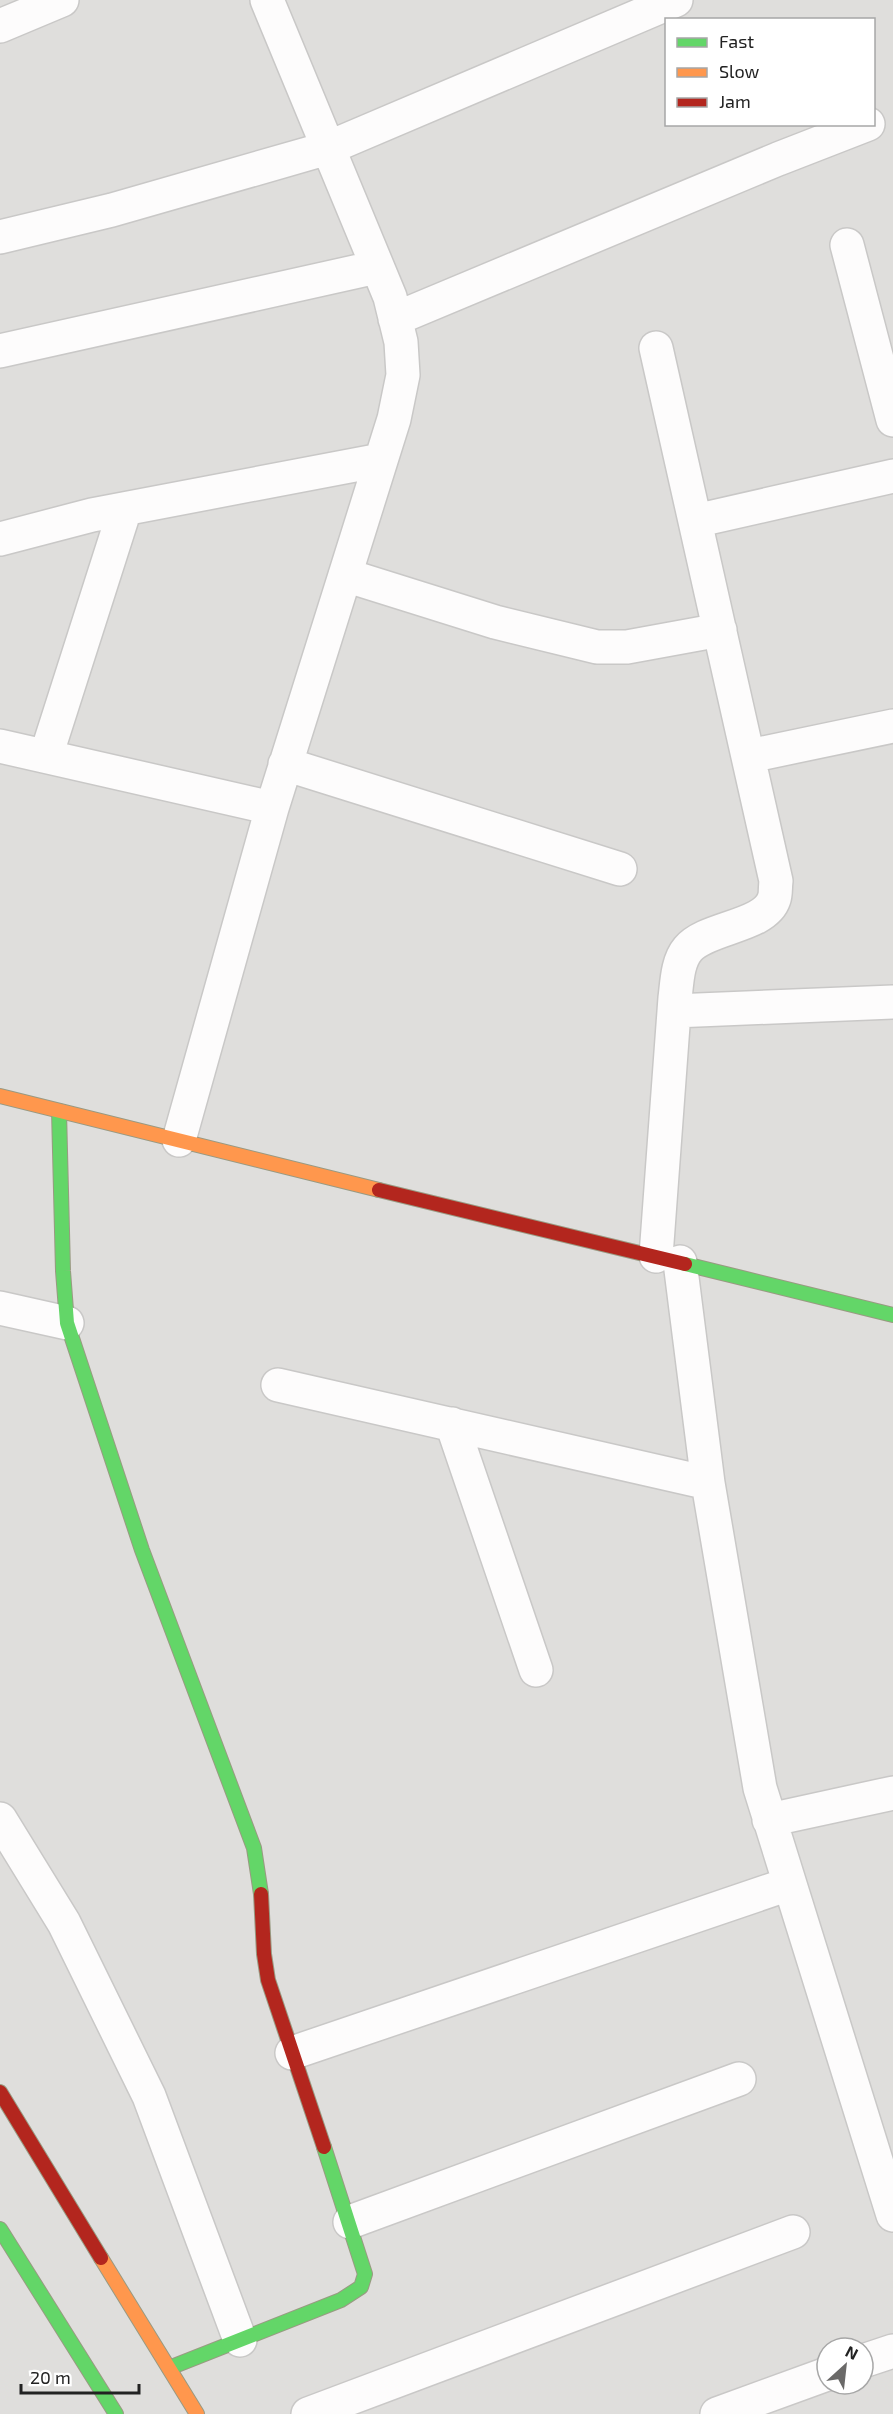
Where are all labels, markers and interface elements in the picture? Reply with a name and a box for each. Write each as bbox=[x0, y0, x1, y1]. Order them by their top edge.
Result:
legend bbox=[665, 18, 875, 126]
text: Fast bbox=[719, 30, 754, 52]
text: Slow bbox=[719, 60, 760, 82]
text: Jam bbox=[719, 90, 751, 112]
north arrow bbox=[815, 2336, 875, 2396]
text: N bbox=[843, 2341, 862, 2363]
scale bar bbox=[21, 2357, 140, 2395]
text: 20 m bbox=[30, 2366, 71, 2388]

